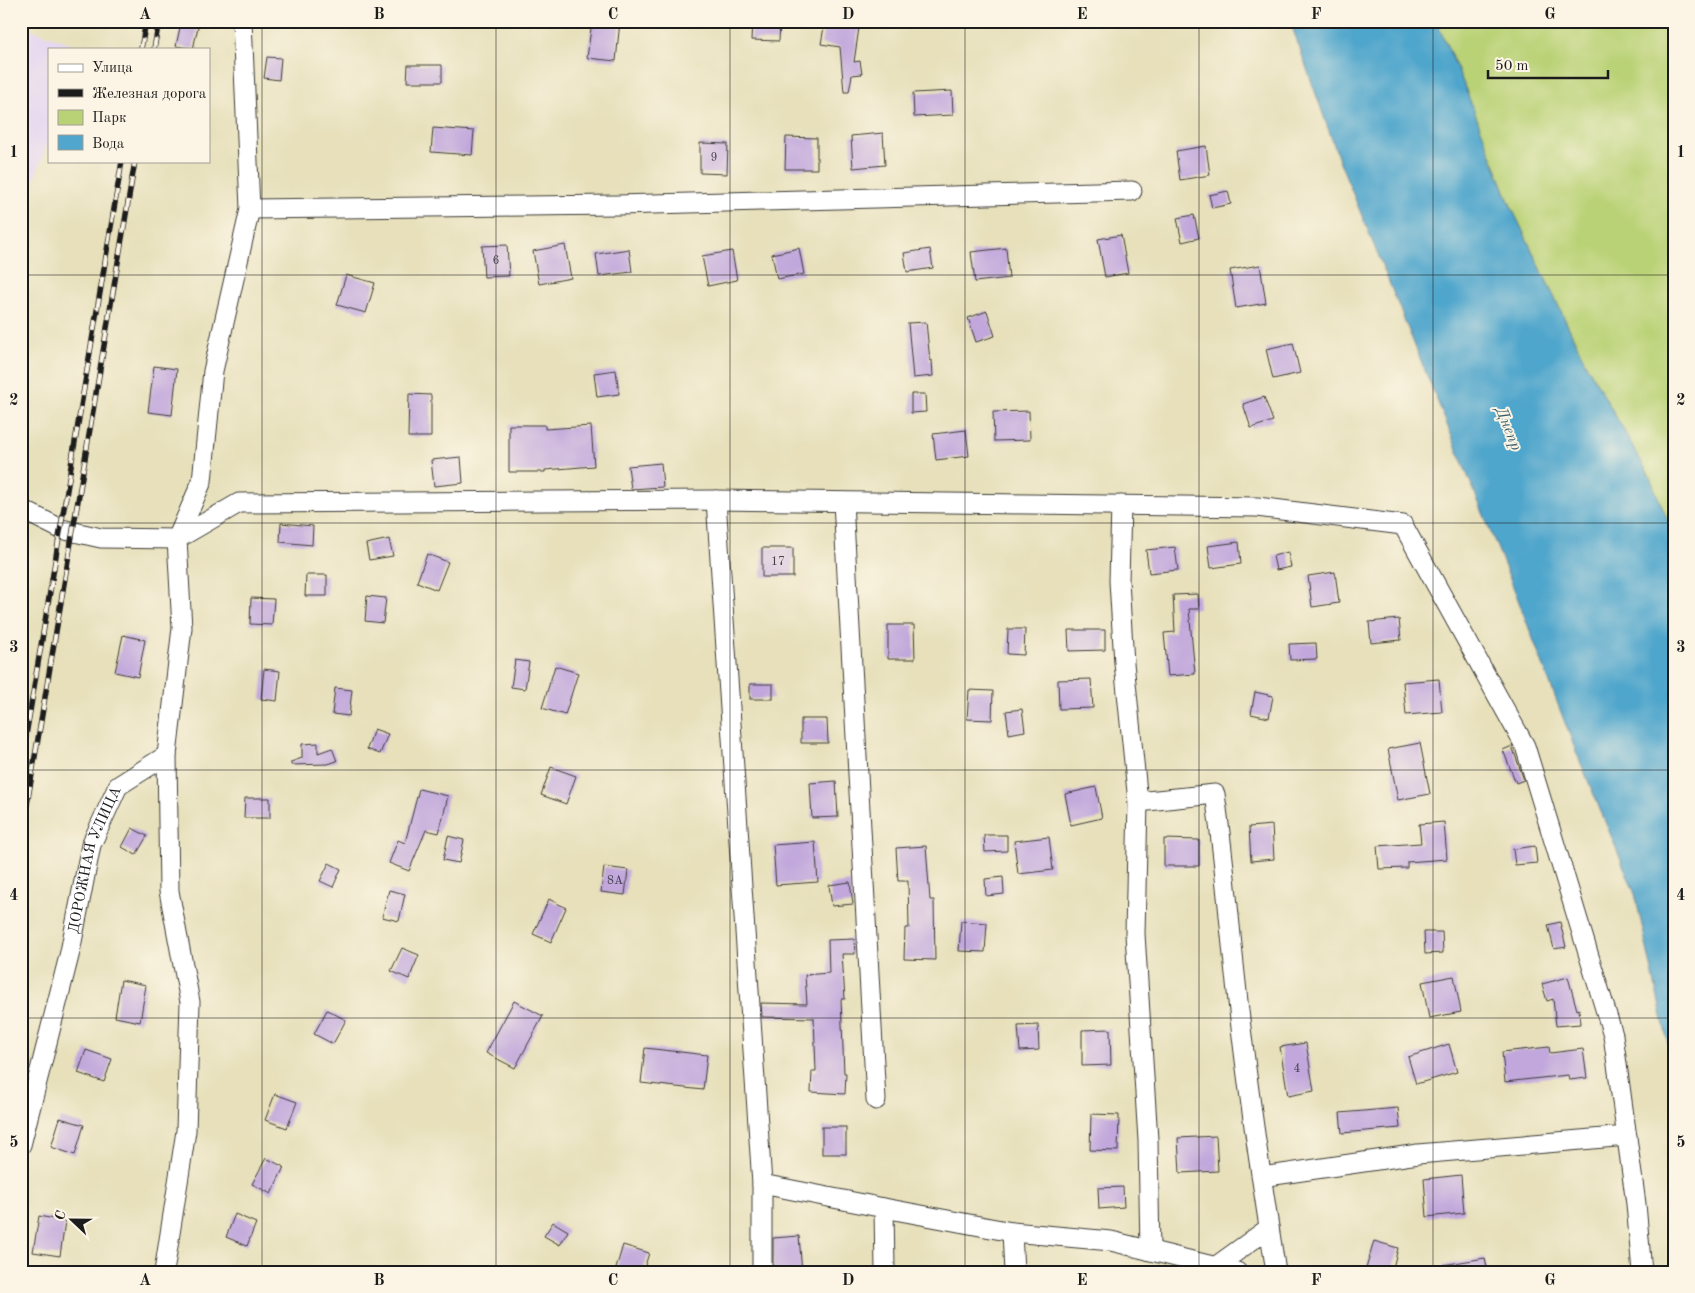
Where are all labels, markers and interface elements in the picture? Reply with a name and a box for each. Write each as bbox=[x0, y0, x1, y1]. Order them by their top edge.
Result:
text: A bbox=[139, 7, 151, 23]
text: B bbox=[373, 7, 385, 23]
text: C bbox=[608, 7, 618, 23]
text: D bbox=[842, 7, 854, 23]
text: E bbox=[1076, 7, 1088, 23]
text: F bbox=[1311, 7, 1322, 23]
text: G bbox=[1544, 7, 1556, 23]
legend bbox=[48, 48, 210, 162]
scale bar bbox=[1488, 48, 1608, 80]
text: 50 m bbox=[1495, 59, 1529, 74]
text: Улица bbox=[92, 61, 133, 76]
text: Железная дорога bbox=[92, 87, 207, 102]
text: Парк bbox=[92, 111, 127, 126]
text: Вода bbox=[92, 137, 125, 152]
text: 1 bbox=[9, 145, 19, 161]
text: 1 bbox=[1676, 145, 1686, 161]
house number: 9 bbox=[711, 152, 717, 164]
house number: 6 bbox=[493, 255, 500, 267]
text: 2 bbox=[9, 393, 19, 409]
text: 2 bbox=[1676, 393, 1686, 409]
water label: Днепр bbox=[1491, 403, 1524, 453]
house number: 17 bbox=[771, 556, 785, 568]
text: 3 bbox=[9, 640, 19, 656]
text: 3 bbox=[1676, 640, 1686, 656]
street label: ДОРОЖНАЯ УЛИЦА bbox=[66, 784, 124, 935]
house number: 8А bbox=[607, 875, 623, 887]
text: 4 bbox=[9, 888, 19, 904]
text: 4 bbox=[1676, 888, 1686, 904]
house number: 4 bbox=[1294, 1063, 1301, 1075]
text: 5 bbox=[9, 1135, 19, 1151]
text: 5 bbox=[1676, 1135, 1686, 1151]
north arrow bbox=[48, 1196, 98, 1246]
text: С bbox=[53, 1209, 69, 1222]
text: A bbox=[139, 1273, 151, 1289]
text: B bbox=[373, 1273, 385, 1289]
text: C bbox=[608, 1273, 618, 1289]
text: D bbox=[842, 1273, 854, 1289]
text: E bbox=[1076, 1273, 1088, 1289]
text: F bbox=[1311, 1273, 1322, 1289]
text: G bbox=[1544, 1273, 1556, 1289]

